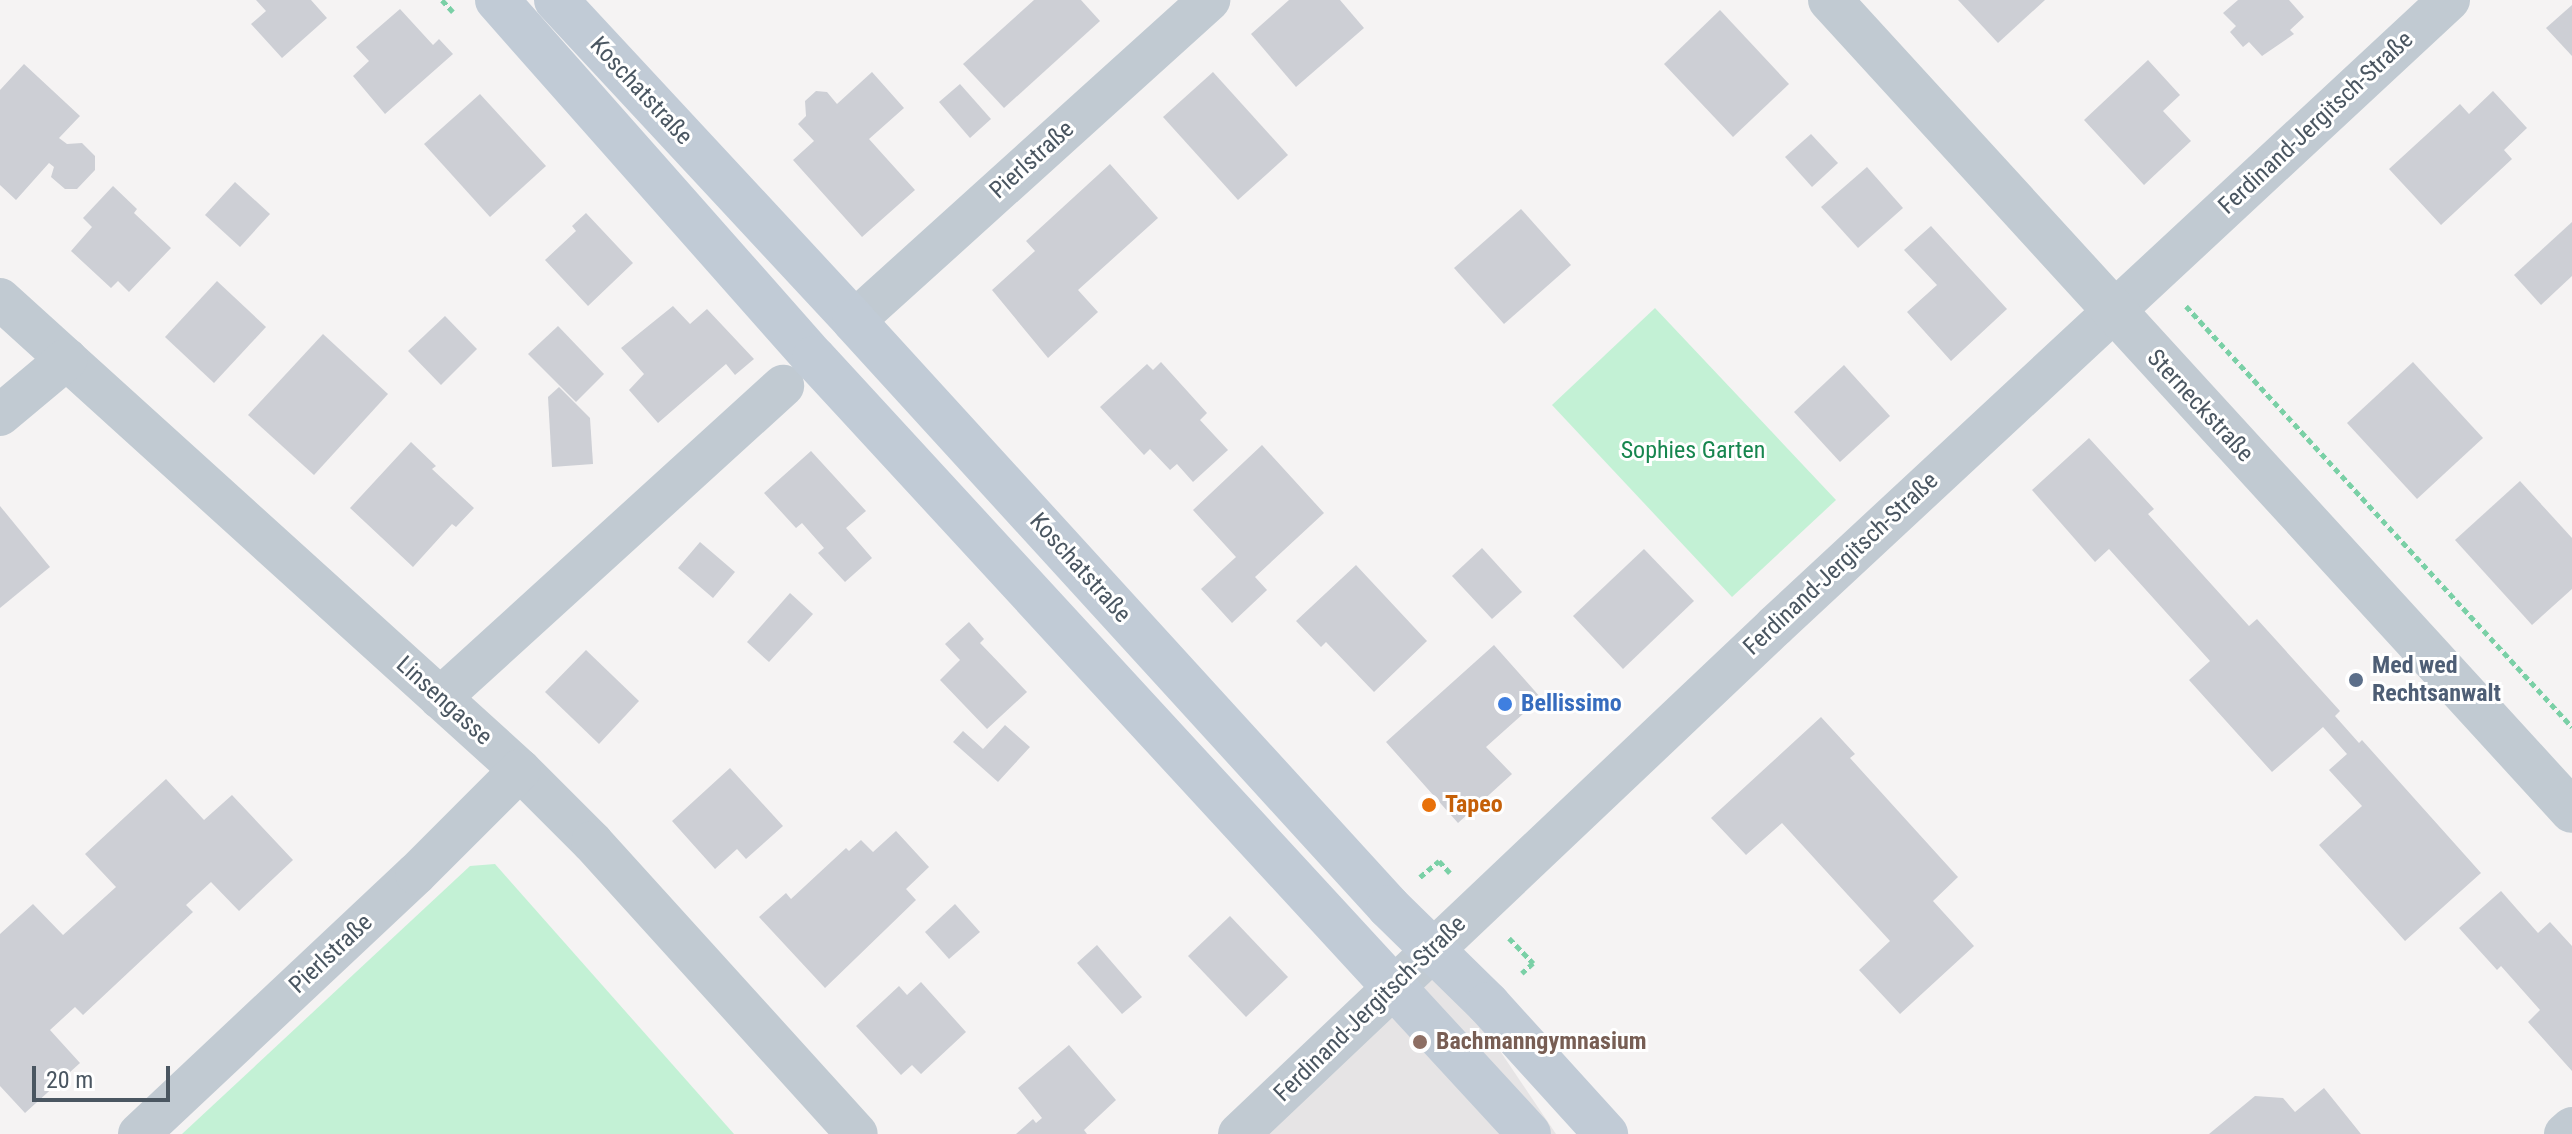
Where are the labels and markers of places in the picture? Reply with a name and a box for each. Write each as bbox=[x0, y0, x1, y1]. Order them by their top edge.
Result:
place label: Med wed Rechtsanwalt bbox=[2372, 652, 2501, 708]
marker: Med wed Rechtsanwalt bbox=[2347, 671, 2365, 689]
place label: Bellissimo bbox=[1521, 690, 1622, 718]
marker: Bellissimo bbox=[1496, 695, 1514, 713]
place label: Tapeo bbox=[1445, 791, 1503, 819]
marker: Tapeo bbox=[1420, 796, 1438, 814]
place label: Bachmanngymnasium bbox=[1436, 1028, 1647, 1056]
marker: Bachmanngymnasium bbox=[1411, 1033, 1429, 1051]

